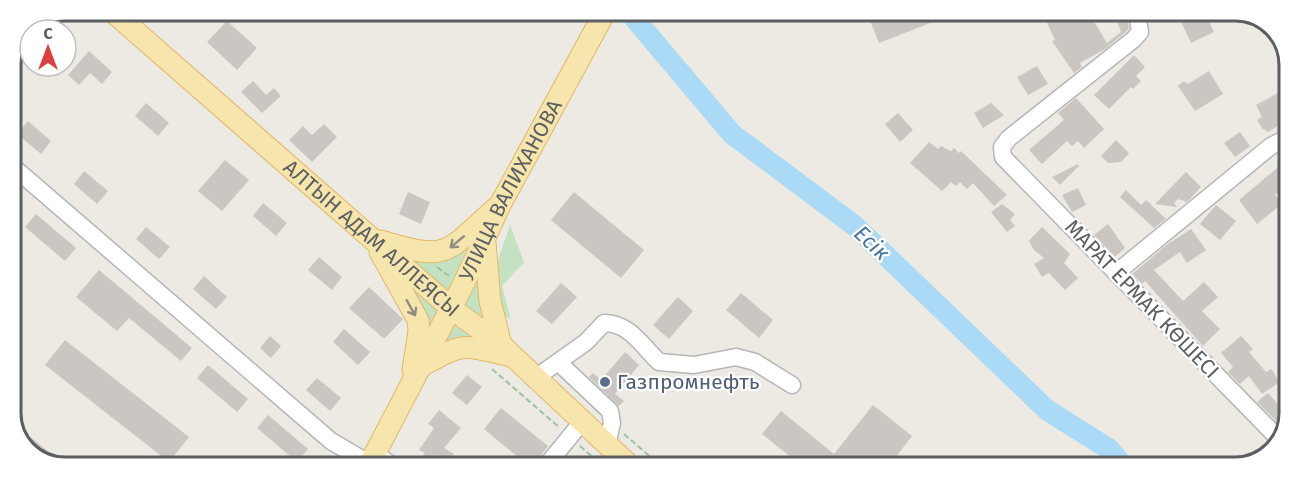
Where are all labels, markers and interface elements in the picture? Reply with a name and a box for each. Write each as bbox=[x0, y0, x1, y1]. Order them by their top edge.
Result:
north arrow bbox=[18, 18, 78, 78]
text: С bbox=[43, 24, 53, 43]
street label: УЛИЦА ВАЛИХАНОВА bbox=[454, 95, 568, 285]
street label: АЛТЫН АДАМ АЛЛЕЯСЫ bbox=[278, 154, 465, 322]
street label: МАРАТ ЕРМАК КӨШЕСІ bbox=[1059, 214, 1225, 384]
water label: Есік bbox=[848, 220, 896, 267]
one-way arrow bbox=[449, 235, 465, 248]
one-way arrow bbox=[405, 299, 417, 316]
place label: Газпромнефть bbox=[617, 369, 760, 395]
marker: Газпромнефть bbox=[598, 375, 612, 389]

